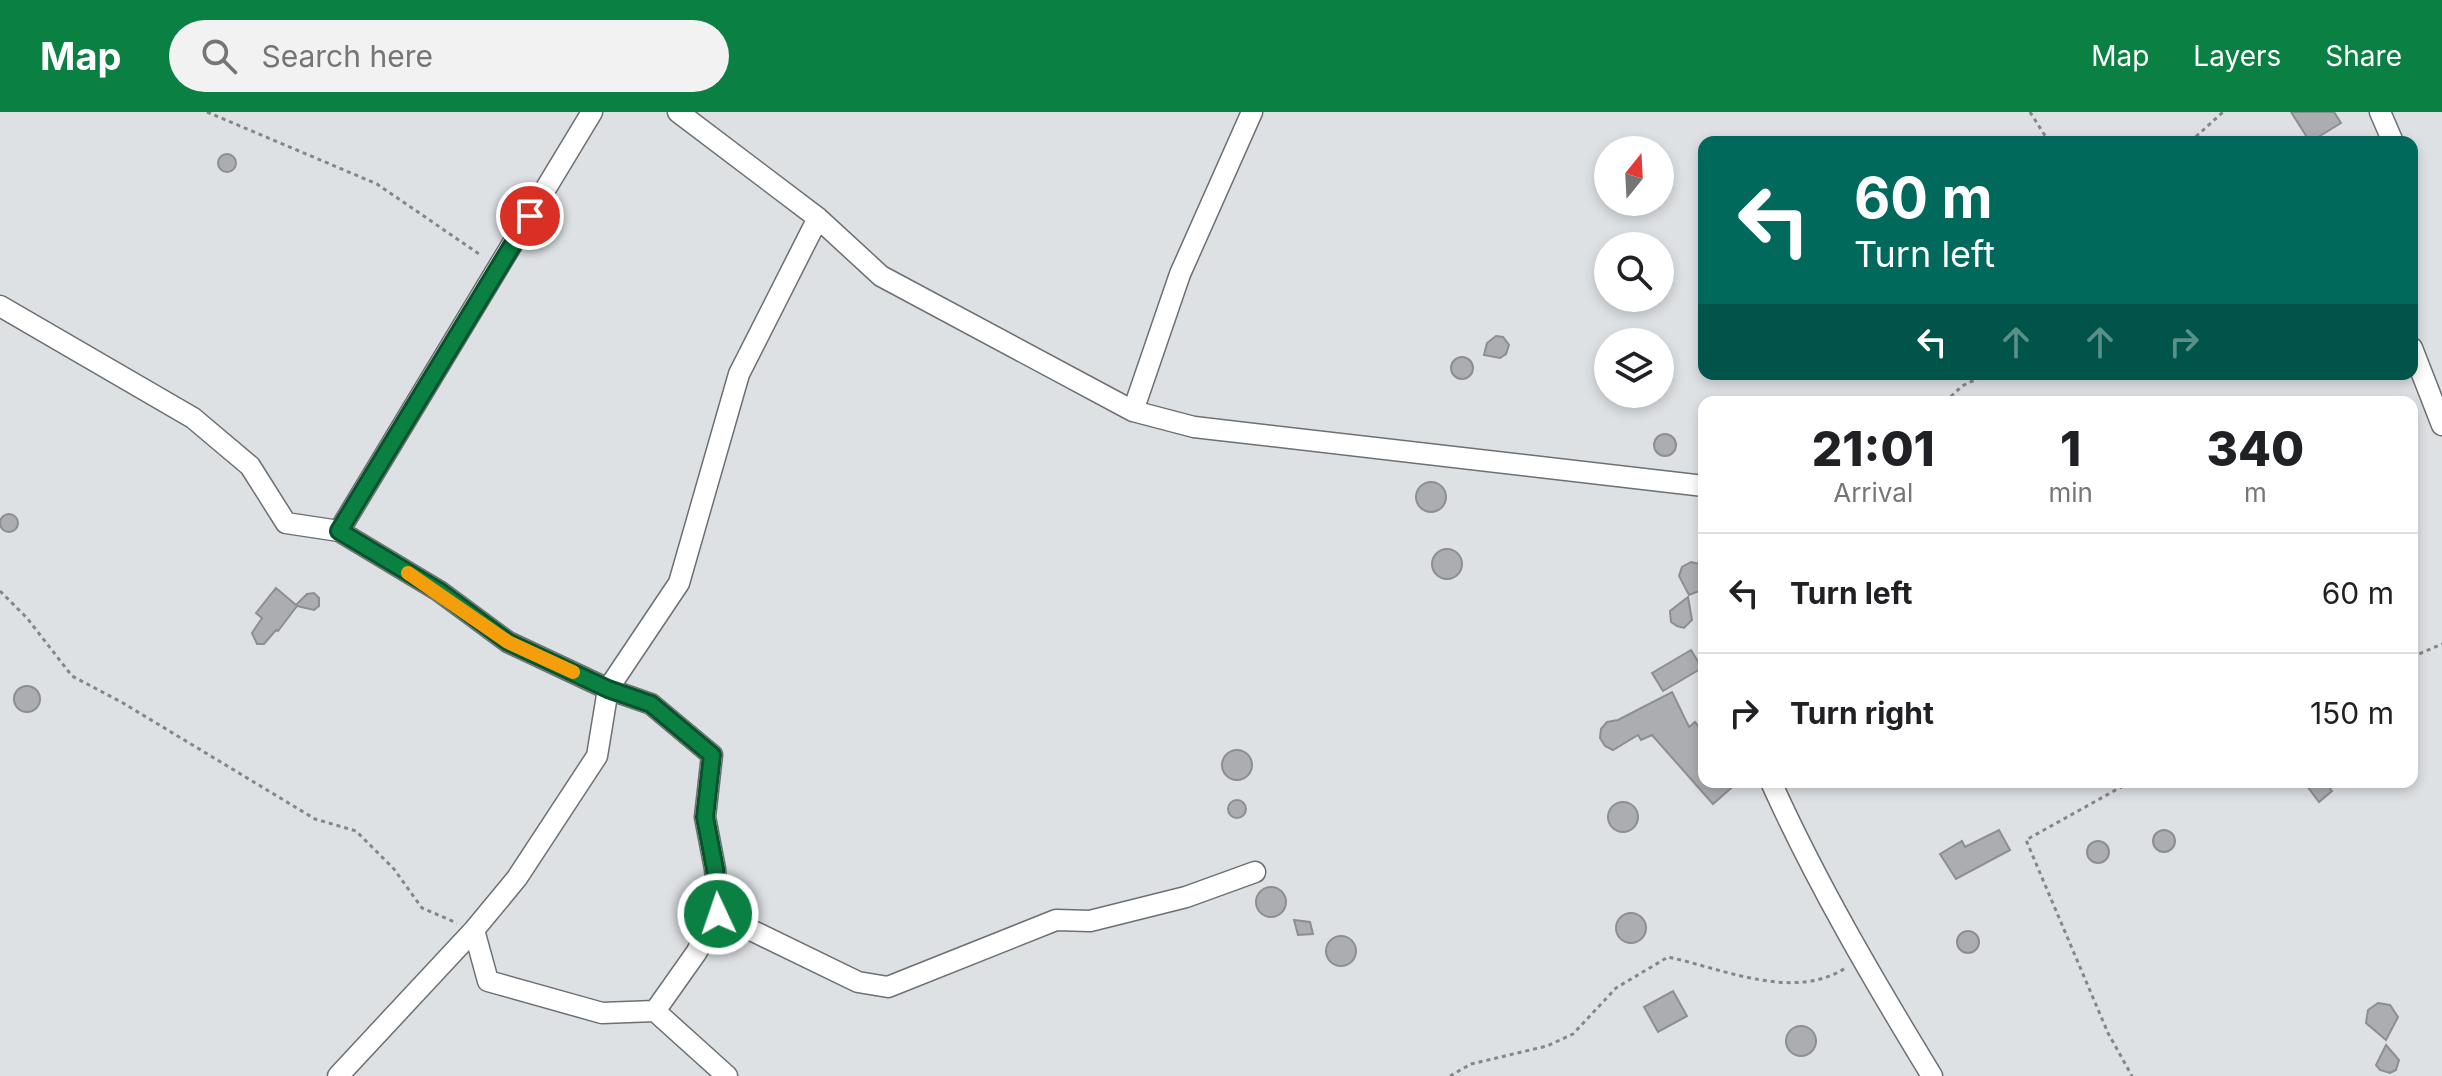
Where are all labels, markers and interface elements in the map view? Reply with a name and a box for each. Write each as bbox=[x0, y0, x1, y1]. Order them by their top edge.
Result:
search box bbox=[169, 20, 729, 92]
text: Map bbox=[40, 33, 121, 79]
icon: search bbox=[197, 34, 241, 78]
text: Search here bbox=[261, 38, 433, 74]
text: Map bbox=[2091, 39, 2149, 73]
text: Layers bbox=[2193, 39, 2281, 73]
text: Share bbox=[2325, 39, 2402, 73]
north arrow bbox=[1594, 136, 1674, 216]
map controls bbox=[1594, 136, 1674, 408]
text: 60 m bbox=[1854, 164, 1993, 232]
icon: left bbox=[1722, 168, 1826, 272]
pin bbox=[496, 182, 564, 250]
icon: arrive bbox=[508, 194, 552, 238]
button: search bbox=[1594, 232, 1674, 312]
text: Turn left bbox=[1854, 232, 1995, 276]
icon: left bbox=[1910, 320, 1954, 364]
icon: ahead bbox=[1994, 320, 2038, 364]
icon: ahead bbox=[2078, 320, 2122, 364]
icon: right bbox=[2162, 320, 2206, 364]
button: layers bbox=[1594, 328, 1674, 408]
text: 21:01 bbox=[1812, 419, 1935, 478]
text: 1 bbox=[2060, 419, 2081, 478]
text: 340 bbox=[2207, 419, 2304, 478]
text: Arrival bbox=[1833, 477, 1913, 508]
text: min bbox=[2048, 477, 2093, 508]
text: m bbox=[2244, 477, 2267, 508]
icon: left bbox=[1722, 571, 1766, 615]
text: Turn left bbox=[1790, 575, 1912, 611]
text: 60 m bbox=[2322, 575, 2394, 611]
icon: right bbox=[1722, 691, 1766, 735]
text: Turn right bbox=[1790, 695, 1934, 731]
text: 150 m bbox=[2310, 695, 2394, 731]
position arrow bbox=[676, 872, 760, 956]

